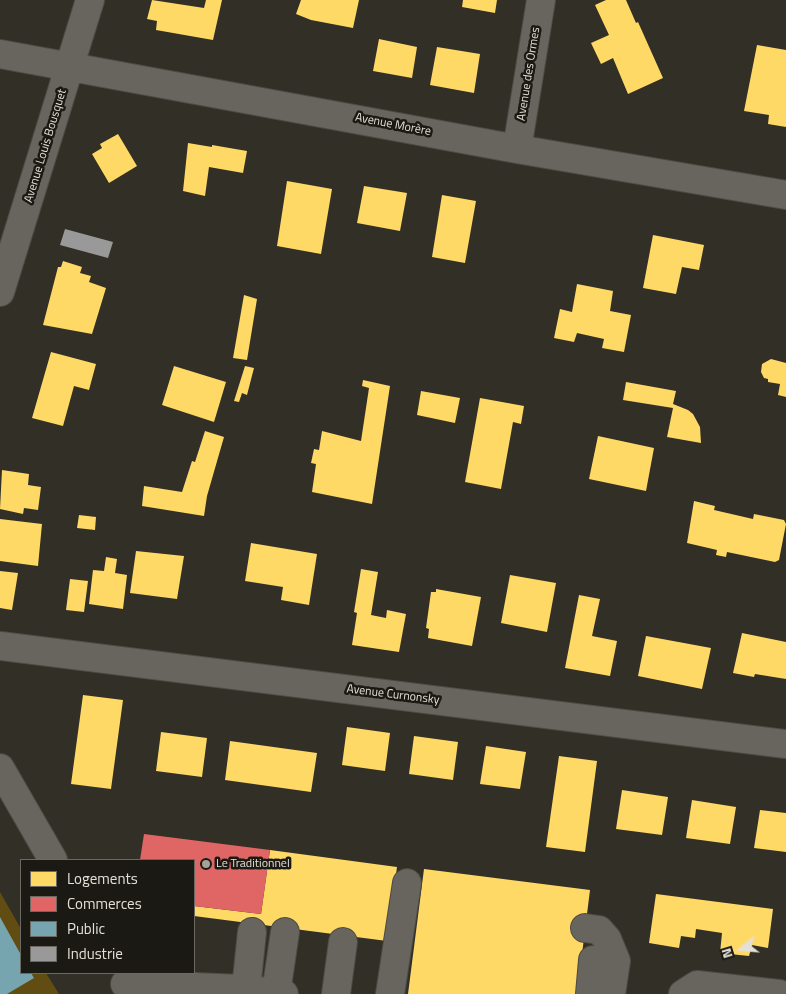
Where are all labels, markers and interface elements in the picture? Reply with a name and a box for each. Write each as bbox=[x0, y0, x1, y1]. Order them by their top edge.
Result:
street label: Avenue des Ormes bbox=[514, 26, 544, 122]
street label: Avenue Louis Bousquet bbox=[22, 87, 70, 205]
street label: Avenue Morère bbox=[354, 111, 432, 139]
street label: Avenue Curnonsky bbox=[346, 682, 440, 708]
place label: Le Traditionnel bbox=[216, 857, 290, 871]
marker: Le Traditionnel bbox=[200, 858, 212, 870]
legend bbox=[20, 859, 195, 974]
text: Logements bbox=[67, 867, 138, 890]
text: Commerces bbox=[67, 892, 142, 915]
text: Public bbox=[67, 917, 105, 940]
north arrow bbox=[716, 924, 766, 974]
text: Industrie bbox=[67, 942, 123, 965]
text: N bbox=[715, 946, 738, 961]

